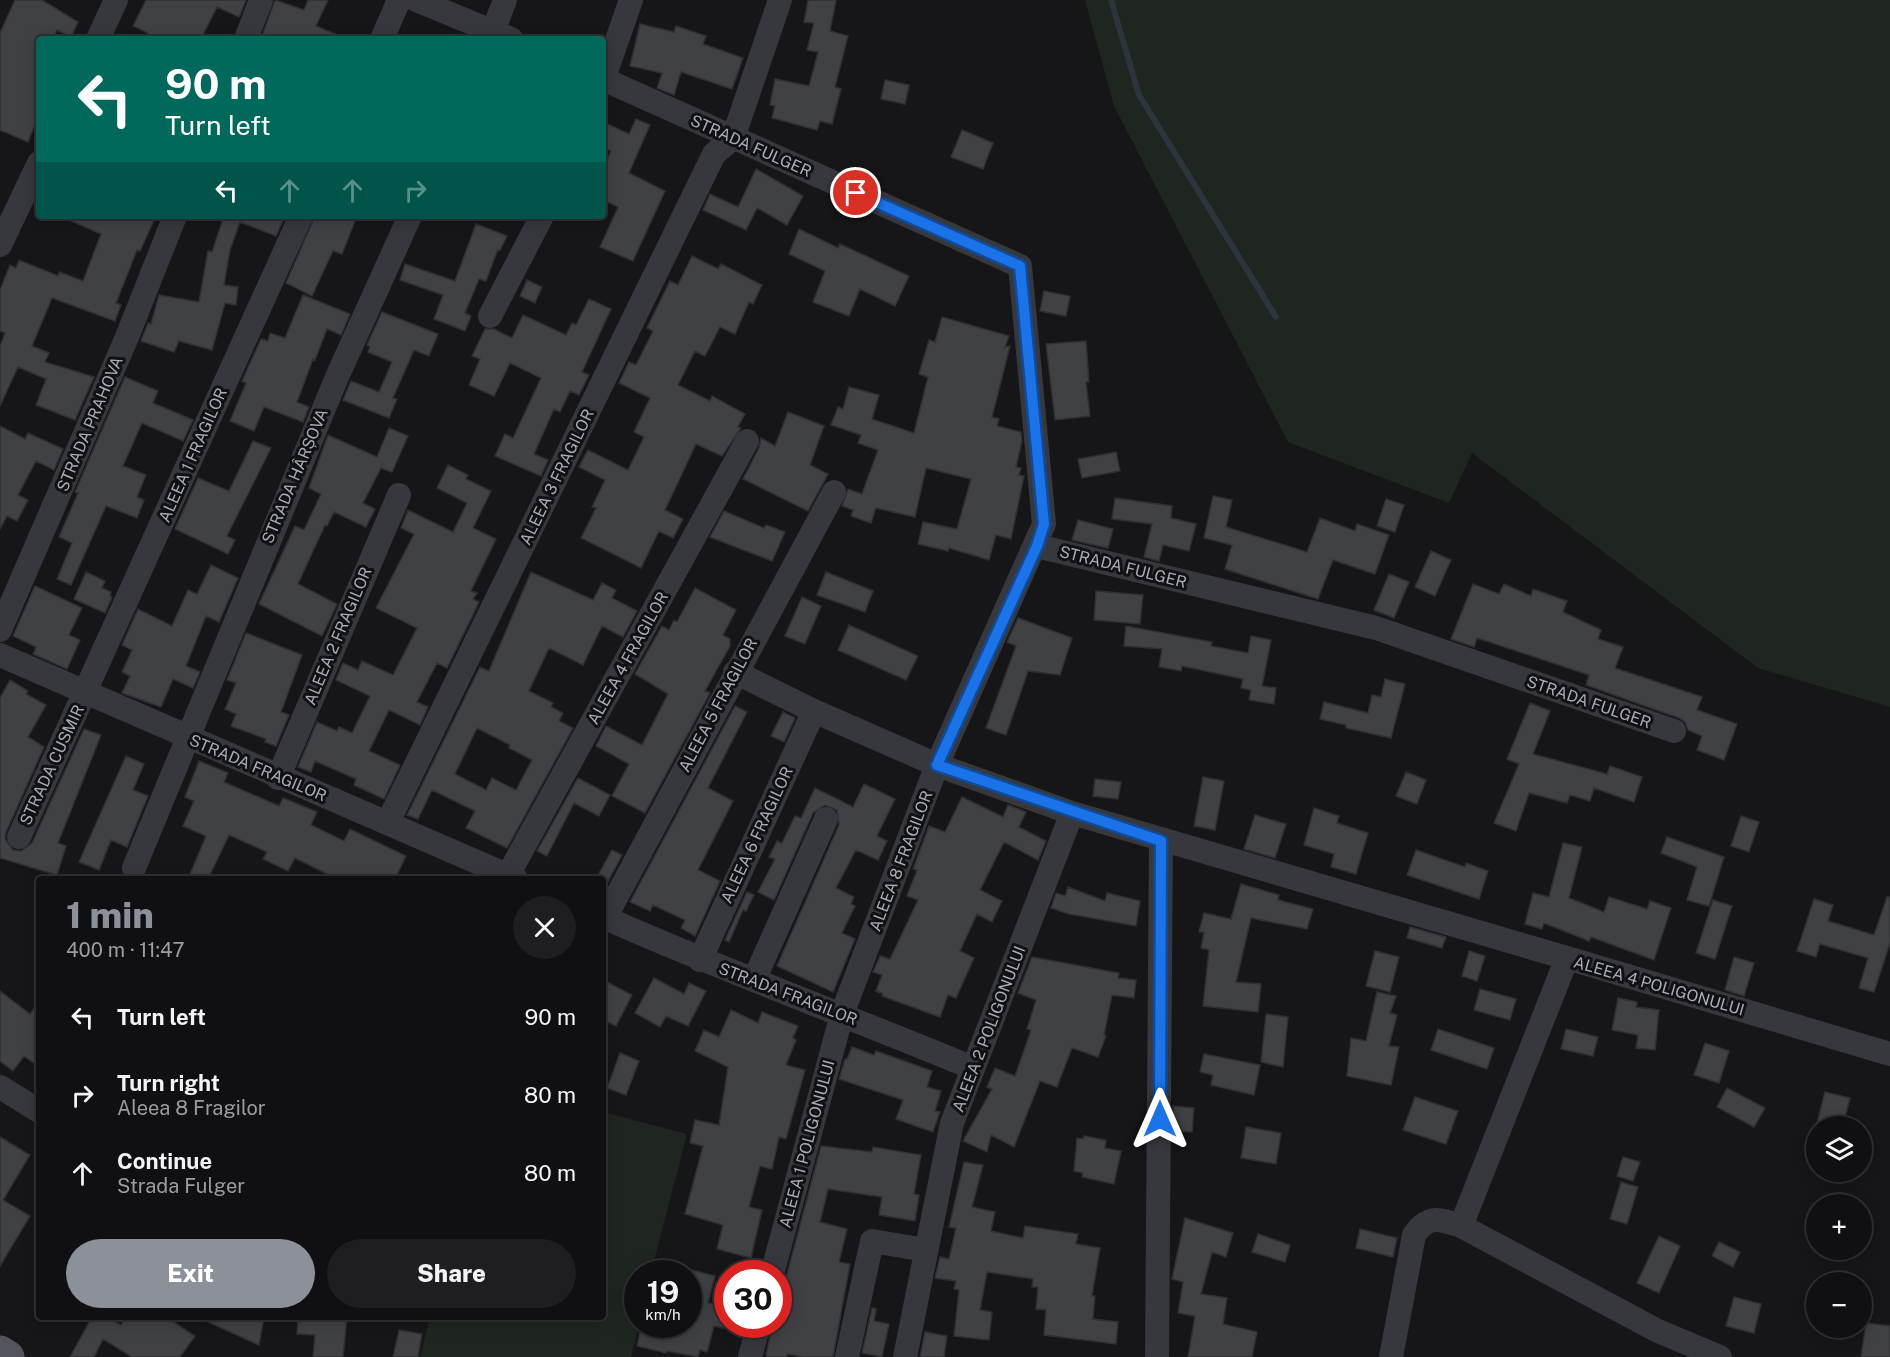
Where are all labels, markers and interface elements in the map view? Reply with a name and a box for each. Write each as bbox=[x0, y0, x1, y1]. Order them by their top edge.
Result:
text: 90 m bbox=[165, 59, 267, 108]
icon: left bbox=[66, 60, 144, 138]
text: Turn left bbox=[165, 109, 271, 141]
street label: STRADA FULGER bbox=[688, 111, 814, 181]
pin bbox=[830, 167, 881, 218]
icon: left bbox=[210, 174, 243, 207]
icon: ahead bbox=[273, 174, 306, 207]
icon: ahead bbox=[336, 174, 369, 207]
icon: right bbox=[399, 174, 432, 207]
icon: arrive bbox=[839, 176, 872, 209]
street label: STRADA PRAHOVA bbox=[53, 354, 127, 494]
street label: ALEEA 1 FRAGILOR bbox=[155, 385, 231, 525]
street label: STRADA HÂRȘOVA bbox=[257, 405, 332, 546]
street label: ALEEA 3 FRAGILOR bbox=[516, 406, 598, 548]
street label: STRADA FULGER bbox=[1057, 542, 1189, 592]
street label: ALEEA 2 FRAGILOR bbox=[300, 564, 376, 708]
street label: ALEEA 4 FRAGILOR bbox=[584, 588, 672, 728]
street label: ALEEA 5 FRAGILOR bbox=[675, 635, 761, 775]
street label: STRADA FULGER bbox=[1524, 672, 1654, 732]
street label: STRADA CUSMIR bbox=[16, 702, 88, 828]
street label: STRADA FRAGILOR bbox=[187, 731, 329, 805]
street label: ALEEA 6 FRAGILOR bbox=[717, 764, 797, 906]
street label: ALEEA 8 FRAGILOR bbox=[865, 788, 937, 934]
text: 1 min bbox=[66, 894, 154, 936]
button: close bbox=[513, 896, 576, 959]
text: 400 m · 11:47 bbox=[66, 938, 185, 962]
street label: ALEEA 2 POLIGONULUI bbox=[949, 943, 1029, 1115]
street label: ALEEA 4 POLIGONULUI bbox=[1571, 953, 1747, 1019]
street label: STRADA FRAGILOR bbox=[716, 959, 860, 1029]
icon: left bbox=[66, 1001, 99, 1034]
text: Turn left bbox=[117, 1004, 206, 1030]
text: 90 m bbox=[525, 1004, 576, 1030]
street label: ALEEA 1 POLIGONULUI bbox=[775, 1058, 839, 1230]
text: Turn right bbox=[117, 1070, 220, 1096]
icon: right bbox=[66, 1079, 99, 1112]
text: 80 m bbox=[524, 1082, 576, 1108]
position arrow bbox=[1128, 1087, 1192, 1151]
text: Aleea 8 Fragilor bbox=[117, 1096, 266, 1120]
map controls bbox=[1806, 1116, 1872, 1338]
button: layers bbox=[1806, 1116, 1872, 1182]
text: Continue bbox=[117, 1148, 212, 1174]
icon: ahead bbox=[66, 1157, 99, 1190]
text: 80 m bbox=[524, 1160, 576, 1186]
text: Strada Fulger bbox=[117, 1174, 245, 1198]
button: + bbox=[1806, 1194, 1872, 1260]
button: Exit bbox=[66, 1239, 315, 1308]
button: Share bbox=[327, 1239, 576, 1308]
speed limit sign: 30 bbox=[714, 1260, 792, 1338]
button: − bbox=[1806, 1272, 1872, 1338]
text: 19 bbox=[647, 1274, 679, 1310]
text: km/h bbox=[645, 1306, 681, 1323]

